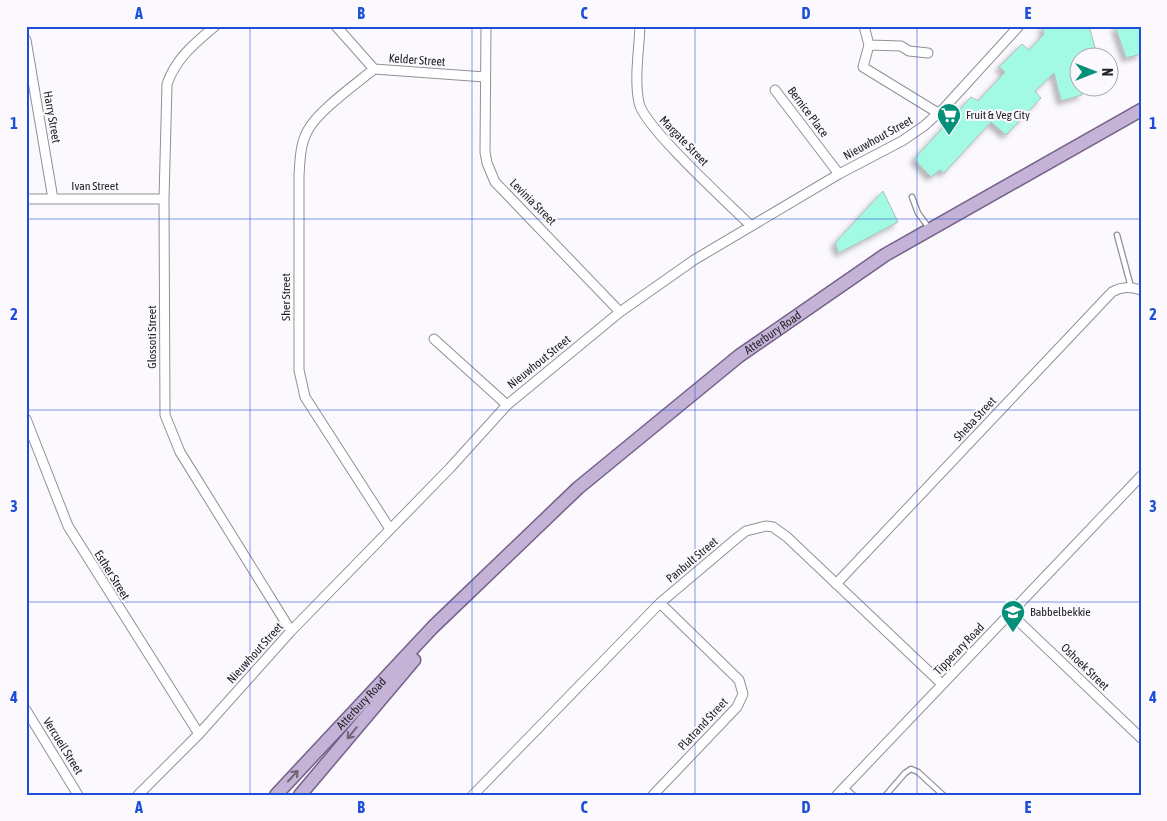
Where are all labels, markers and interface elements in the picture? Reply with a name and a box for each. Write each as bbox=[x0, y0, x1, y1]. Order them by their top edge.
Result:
text: A bbox=[134, 4, 143, 22]
text: B bbox=[357, 4, 365, 22]
text: C bbox=[580, 4, 588, 22]
text: D bbox=[802, 4, 811, 22]
text: E bbox=[1025, 4, 1032, 22]
north arrow bbox=[1070, 48, 1120, 98]
street label: Kelder Street bbox=[388, 51, 446, 69]
text: N bbox=[1099, 68, 1115, 76]
street label: Bernice Place bbox=[785, 84, 831, 140]
street label: Harry Street bbox=[41, 90, 64, 145]
supermarket icon: Fruit & Veg City bbox=[936, 102, 962, 136]
place label: Fruit & Veg City bbox=[966, 108, 1030, 122]
street label: Margate Street bbox=[657, 113, 712, 169]
street label: Nieuwhout Street bbox=[841, 113, 916, 163]
text: 1 bbox=[10, 114, 18, 132]
text: 1 bbox=[1149, 114, 1157, 132]
street label: Levinia Street bbox=[507, 176, 559, 228]
street label: Ivan Street bbox=[71, 179, 119, 193]
street label: Sher Street bbox=[279, 273, 293, 321]
text: 2 bbox=[10, 305, 18, 323]
street label: Glossoti Street bbox=[145, 305, 159, 369]
text: 2 bbox=[1149, 305, 1157, 323]
street label: Atterbury Road bbox=[741, 308, 804, 357]
street label: Nieuwhout Street bbox=[505, 332, 574, 392]
street label: Sheba Street bbox=[951, 394, 999, 444]
text: 3 bbox=[10, 497, 18, 515]
text: 3 bbox=[1149, 497, 1157, 515]
street label: Panbult Street bbox=[663, 534, 721, 586]
street label: Esther Street bbox=[91, 548, 133, 603]
school or university icon: Babbelbekkie bbox=[1000, 599, 1026, 633]
place label: Babbelbekkie bbox=[1030, 605, 1091, 619]
street label: Nieuwhout Street bbox=[224, 619, 286, 686]
street label: Tipperary Road bbox=[931, 620, 987, 678]
street label: Oshoek Street bbox=[1058, 641, 1112, 694]
street label: Atterbury Road bbox=[334, 675, 389, 733]
text: 4 bbox=[9, 688, 18, 706]
text: 4 bbox=[1148, 688, 1157, 706]
street label: Platrand Street bbox=[675, 695, 731, 753]
street label: Vercueil Street bbox=[40, 715, 86, 777]
one-way arrow bbox=[346, 727, 357, 740]
one-way arrow bbox=[287, 770, 299, 782]
text: A bbox=[134, 798, 143, 816]
text: B bbox=[357, 798, 365, 816]
text: C bbox=[580, 798, 588, 816]
text: D bbox=[802, 798, 811, 816]
text: E bbox=[1025, 798, 1032, 816]

